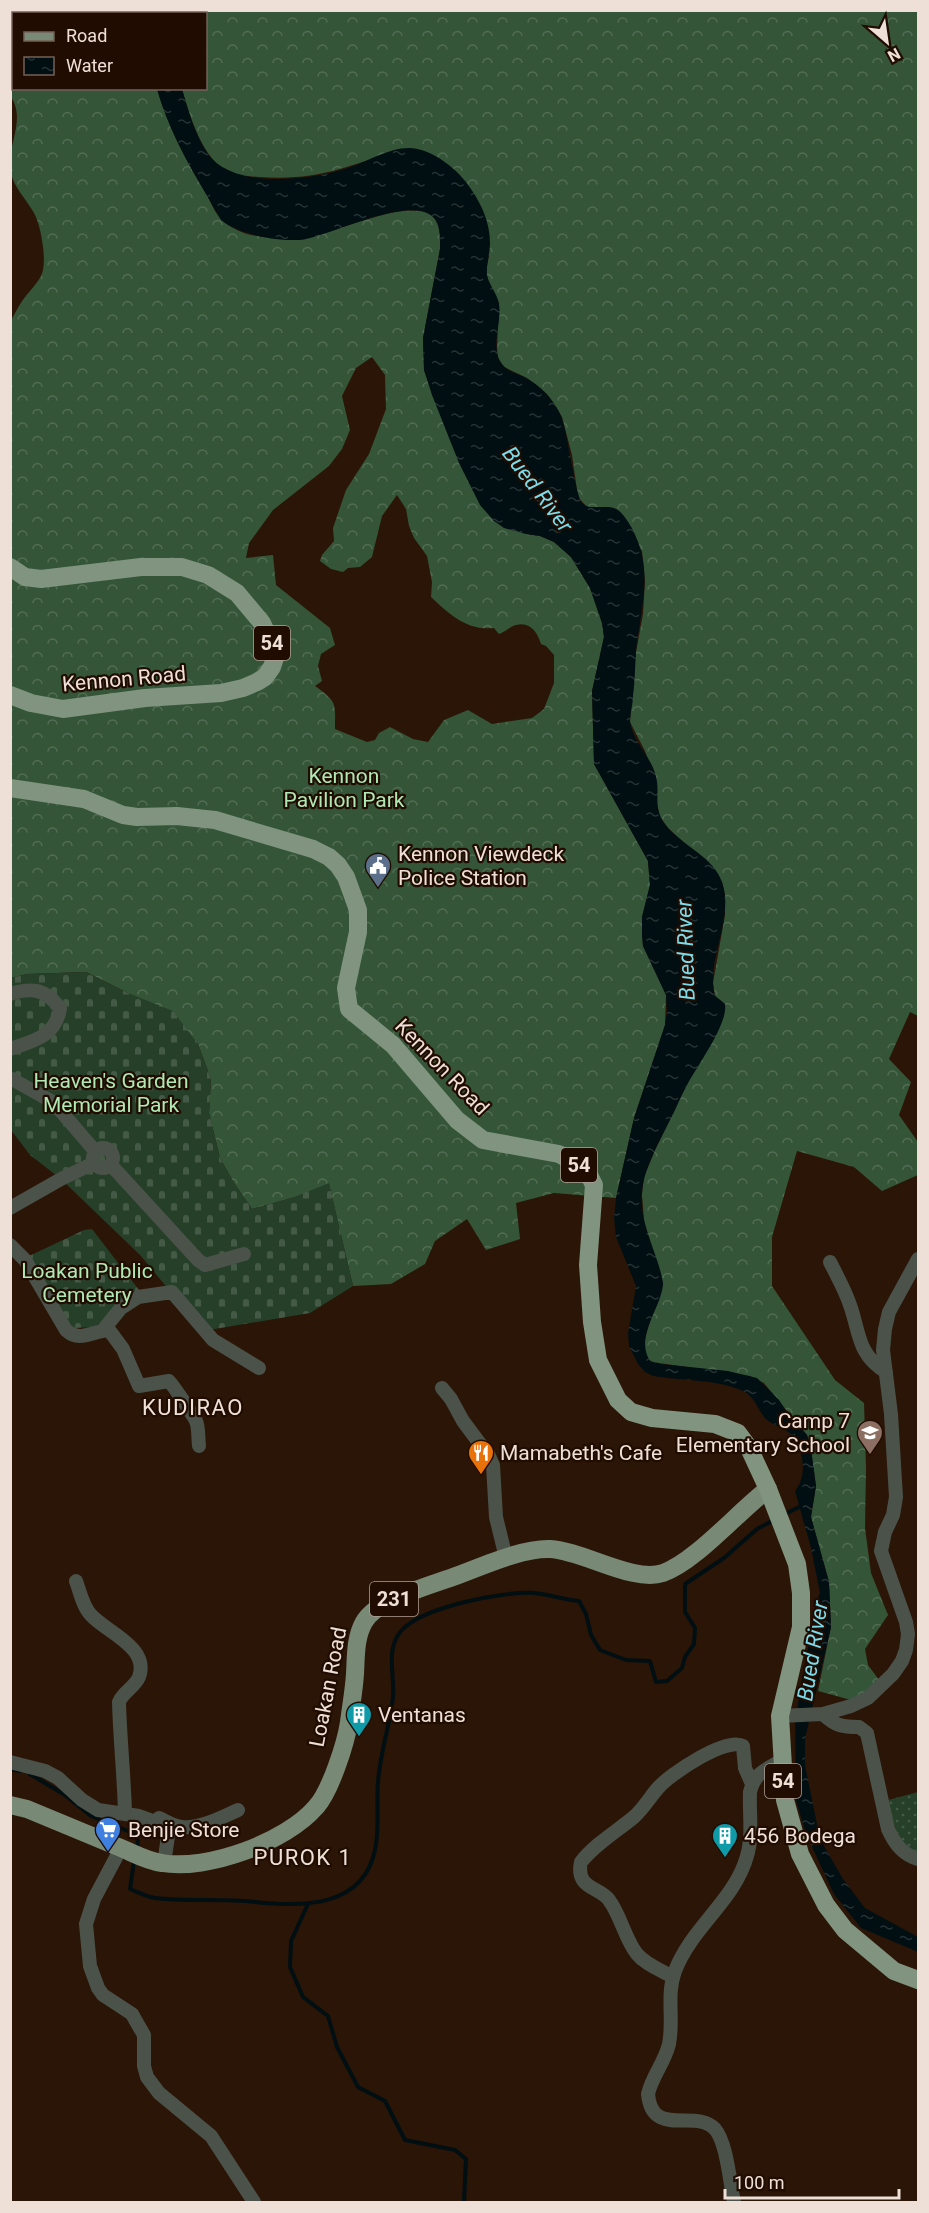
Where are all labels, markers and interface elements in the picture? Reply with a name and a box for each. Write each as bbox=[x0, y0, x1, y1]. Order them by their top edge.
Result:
legend bbox=[12, 12, 207, 90]
north arrow bbox=[857, 12, 917, 72]
text: Road bbox=[66, 25, 107, 46]
text: N bbox=[884, 44, 904, 66]
text: Water bbox=[66, 55, 113, 76]
water label: Bued River bbox=[497, 441, 578, 538]
road number: 54 bbox=[254, 626, 290, 660]
street label: Kennon Road bbox=[61, 662, 187, 696]
park label: Kennon Pavilion Park bbox=[284, 764, 405, 812]
place label: Kennon Viewdeck Police Station bbox=[398, 842, 564, 890]
public building icon: Kennon Viewdeck Police Station bbox=[363, 851, 393, 889]
water label: Bued River bbox=[671, 898, 700, 1001]
street label: Kennon Road bbox=[390, 1014, 494, 1120]
park label: Heaven's Garden Memorial Park bbox=[33, 1069, 189, 1117]
road number: 54 bbox=[561, 1148, 597, 1182]
park label: Loakan Public Cemetery bbox=[21, 1259, 153, 1307]
district label: KUDIRAO bbox=[142, 1395, 244, 1420]
place label: Camp 7 Elementary School bbox=[676, 1409, 850, 1457]
school or university icon: Camp 7 Elementary School bbox=[855, 1418, 885, 1456]
restaurant icon: Mamabeth's Cafe bbox=[466, 1438, 496, 1476]
place label: Mamabeth's Cafe bbox=[500, 1441, 662, 1465]
road number: 231 bbox=[370, 1582, 418, 1616]
water label: Bued River bbox=[792, 1599, 833, 1703]
street label: Loakan Road bbox=[305, 1625, 351, 1749]
building icon: Ventanas bbox=[344, 1700, 374, 1738]
place label: Ventanas bbox=[378, 1703, 466, 1727]
road number: 54 bbox=[765, 1764, 801, 1798]
supermarket icon: Benjie Store bbox=[93, 1815, 123, 1853]
place label: Benjie Store bbox=[128, 1818, 239, 1842]
building icon: 456 Bodega bbox=[710, 1821, 740, 1859]
place label: 456 Bodega bbox=[744, 1824, 856, 1848]
district label: PUROK 1 bbox=[254, 1845, 352, 1870]
scale bar bbox=[725, 2162, 899, 2200]
text: 100 m bbox=[734, 2172, 785, 2193]

